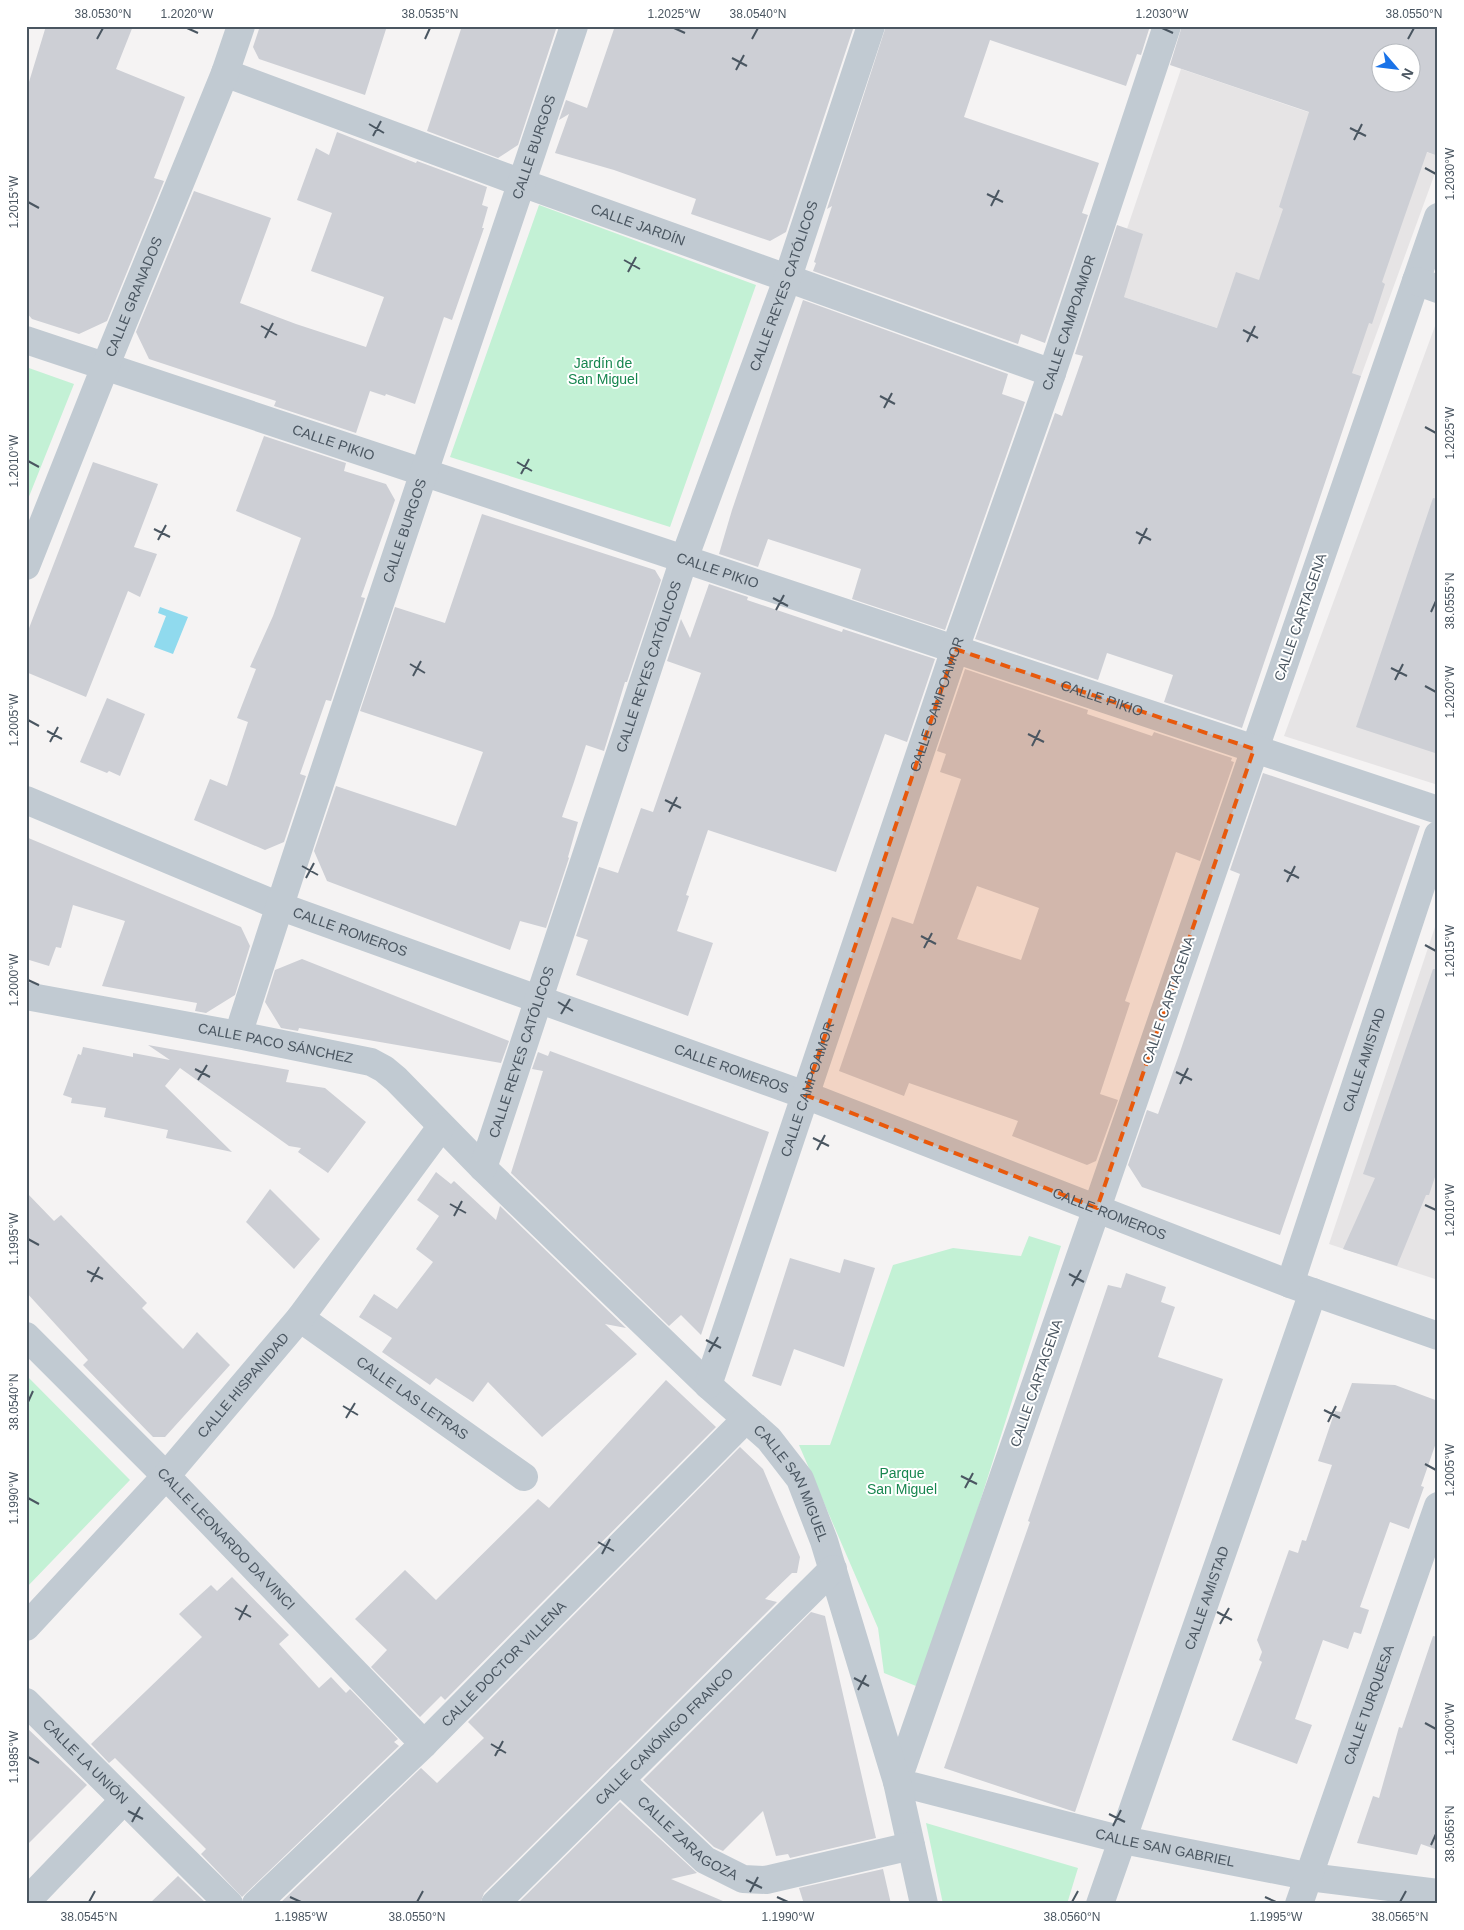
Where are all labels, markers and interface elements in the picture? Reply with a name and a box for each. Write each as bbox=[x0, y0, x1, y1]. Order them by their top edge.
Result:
text: 38.0530°N bbox=[75, 7, 131, 21]
text: 1.2020°W bbox=[161, 7, 214, 21]
text: 38.0535°N bbox=[402, 7, 458, 21]
text: 1.2025°W bbox=[648, 7, 701, 21]
text: 38.0540°N bbox=[730, 7, 786, 21]
text: 1.2030°W bbox=[1136, 7, 1189, 21]
text: 38.0550°N bbox=[1386, 7, 1442, 21]
north arrow bbox=[1372, 42, 1422, 92]
text: N bbox=[1398, 66, 1417, 82]
street label: CALLE BURGOS bbox=[509, 93, 558, 201]
text: 1.2030°W bbox=[1443, 147, 1457, 200]
text: 1.2015°W bbox=[7, 175, 21, 228]
street label: CALLE REYES CATÓLICOS bbox=[746, 199, 821, 373]
street label: CALLE JARDÍN bbox=[589, 200, 687, 249]
street label: CALLE GRANADOS bbox=[102, 234, 165, 359]
street label: CALLE CAMPOAMOR bbox=[1039, 253, 1099, 392]
park label: Jardín de San Miguel bbox=[568, 355, 638, 387]
text: 1.2025°W bbox=[1443, 406, 1457, 459]
street label: CALLE PIKIO bbox=[290, 421, 377, 463]
text: 1.2010°W bbox=[7, 434, 21, 487]
street label: CALLE BURGOS bbox=[379, 477, 429, 585]
street label: CALLE PIKIO bbox=[675, 549, 761, 591]
street label: CALLE CARTAGENA bbox=[1271, 550, 1330, 683]
text: 38.0555°N bbox=[1443, 573, 1457, 629]
street label: CALLE REYES CATÓLICOS bbox=[613, 579, 684, 754]
street label: CALLE CAMPOAMOR bbox=[906, 635, 967, 774]
text: 1.2020°W bbox=[1443, 665, 1457, 718]
street label: CALLE PIKIO bbox=[1059, 677, 1145, 719]
text: 1.2005°W bbox=[7, 693, 21, 746]
street label: CALLE ROMEROS bbox=[291, 904, 410, 960]
text: 1.2015°W bbox=[1443, 924, 1457, 977]
street label: CALLE CARTAGENA bbox=[1139, 933, 1198, 1066]
text: 1.2000°W bbox=[7, 953, 21, 1006]
street label: CALLE REYES CATÓLICOS bbox=[485, 964, 557, 1140]
street label: CALLE AMISTAD bbox=[1339, 1006, 1389, 1114]
street label: CALLE CAMPOAMOR bbox=[777, 1019, 837, 1159]
street label: CALLE PACO SÁNCHEZ bbox=[197, 1020, 355, 1066]
street label: CALLE ROMEROS bbox=[672, 1041, 791, 1096]
text: 1.2010°W bbox=[1443, 1183, 1457, 1236]
street label: CALLE ROMEROS bbox=[1050, 1184, 1169, 1243]
text: 1.1995°W bbox=[7, 1212, 21, 1265]
street label: CALLE CARTAGENA bbox=[1007, 1316, 1066, 1449]
street label: CALLE HISPANIDAD bbox=[194, 1329, 292, 1441]
street label: CALLE LAS LETRAS bbox=[354, 1353, 471, 1443]
text: 38.0540°N bbox=[7, 1374, 21, 1430]
street label: CALLE SAN MIGUEL bbox=[751, 1421, 832, 1544]
text: 1.2005°W bbox=[1443, 1443, 1457, 1496]
street label: CALLE LEONARDO DA VINCI bbox=[154, 1464, 298, 1613]
park label: Parque San Miguel bbox=[867, 1465, 937, 1497]
text: 1.1990°W bbox=[7, 1471, 21, 1524]
street label: CALLE AMISTAD bbox=[1181, 1544, 1232, 1652]
street label: CALLE DOCTOR VILLENA bbox=[438, 1597, 570, 1730]
street label: CALLE TURQUESA bbox=[1340, 1642, 1397, 1767]
street label: CALLE CANÓNIGO FRANCO bbox=[592, 1665, 736, 1808]
text: 1.2000°W bbox=[1443, 1702, 1457, 1755]
street label: CALLE LA UNIÓN bbox=[40, 1715, 131, 1807]
text: 1.1985°W bbox=[7, 1730, 21, 1783]
street label: CALLE ZARAGOZA bbox=[634, 1793, 741, 1884]
text: 38.0565°N bbox=[1443, 1806, 1457, 1862]
street label: CALLE SAN GABRIEL bbox=[1094, 1825, 1236, 1870]
text: 38.0545°N bbox=[61, 1910, 117, 1924]
text: 1.1985°W bbox=[275, 1910, 328, 1924]
text: 38.0550°N bbox=[389, 1910, 445, 1924]
text: 1.1990°W bbox=[762, 1910, 815, 1924]
text: 38.0560°N bbox=[1044, 1910, 1100, 1924]
text: 1.1995°W bbox=[1250, 1910, 1303, 1924]
text: 38.0565°N bbox=[1372, 1910, 1428, 1924]

